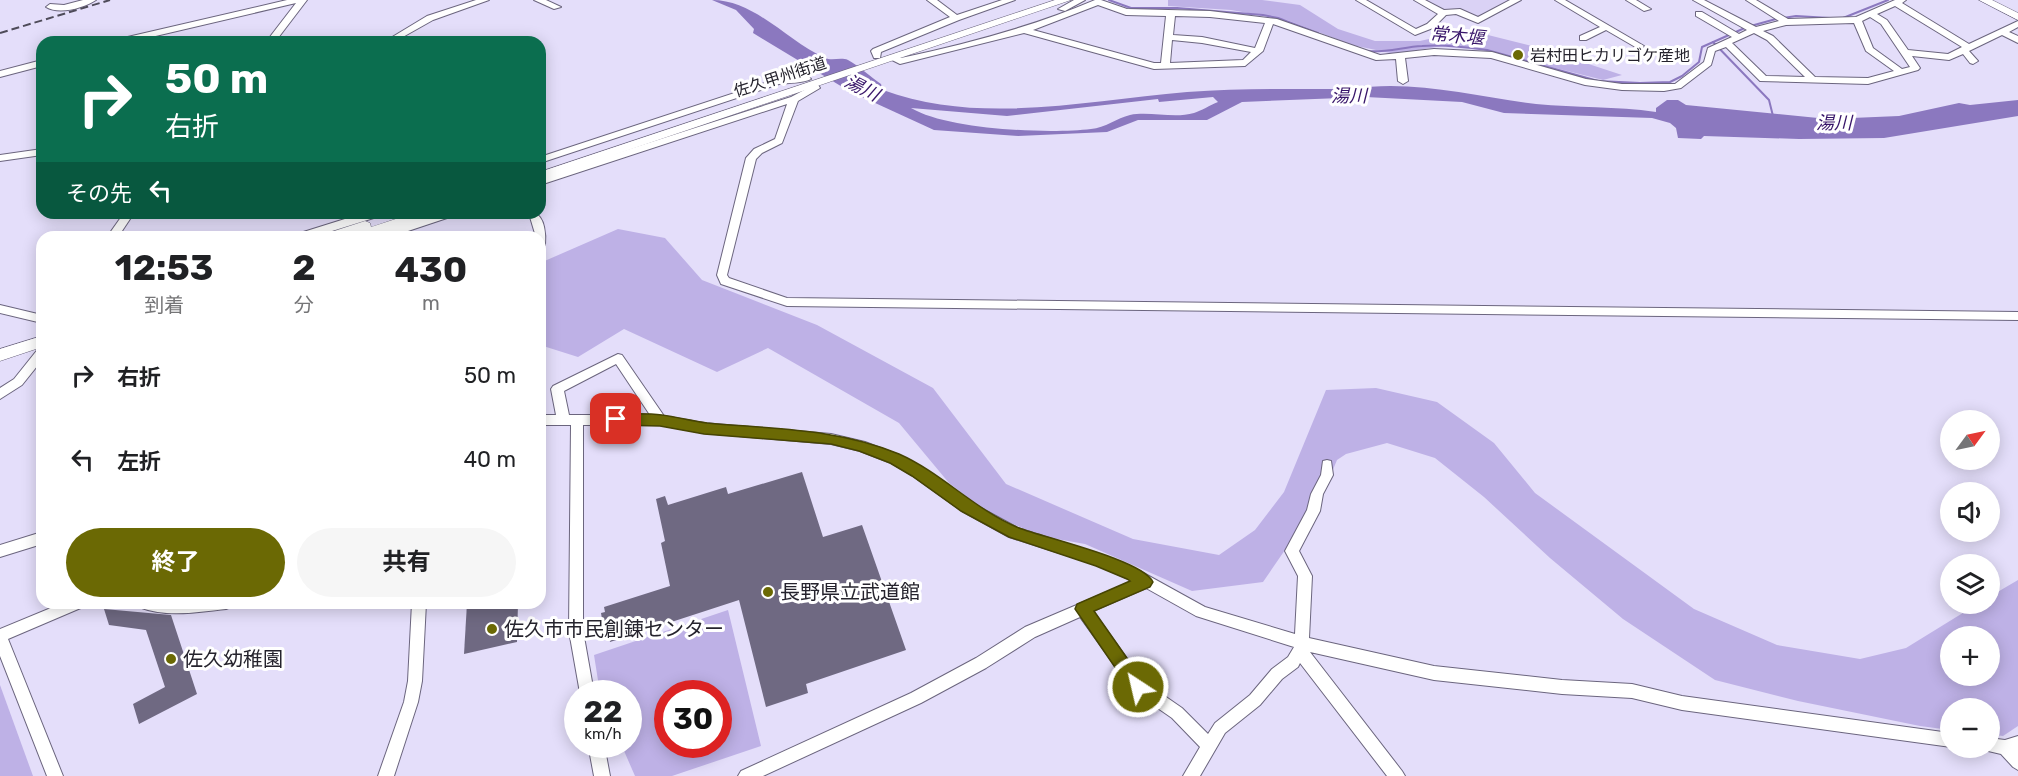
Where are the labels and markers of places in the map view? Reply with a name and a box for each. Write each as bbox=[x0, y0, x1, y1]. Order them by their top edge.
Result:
place label: 岩村田ヒカリゴケ産地 bbox=[1530, 46, 1690, 65]
marker: 岩村田ヒカリゴケ産地 bbox=[1511, 48, 1525, 62]
pin bbox=[590, 393, 641, 444]
place label: 長野県立武道館 bbox=[780, 580, 920, 604]
marker: 長野県立武道館 bbox=[761, 585, 775, 599]
place label: 佐久市市民創錬センター bbox=[504, 617, 724, 641]
marker: 佐久市市民創錬センター bbox=[485, 622, 499, 636]
place label: 佐久幼稚園 bbox=[183, 647, 283, 671]
marker: 佐久幼稚園 bbox=[164, 652, 178, 666]

